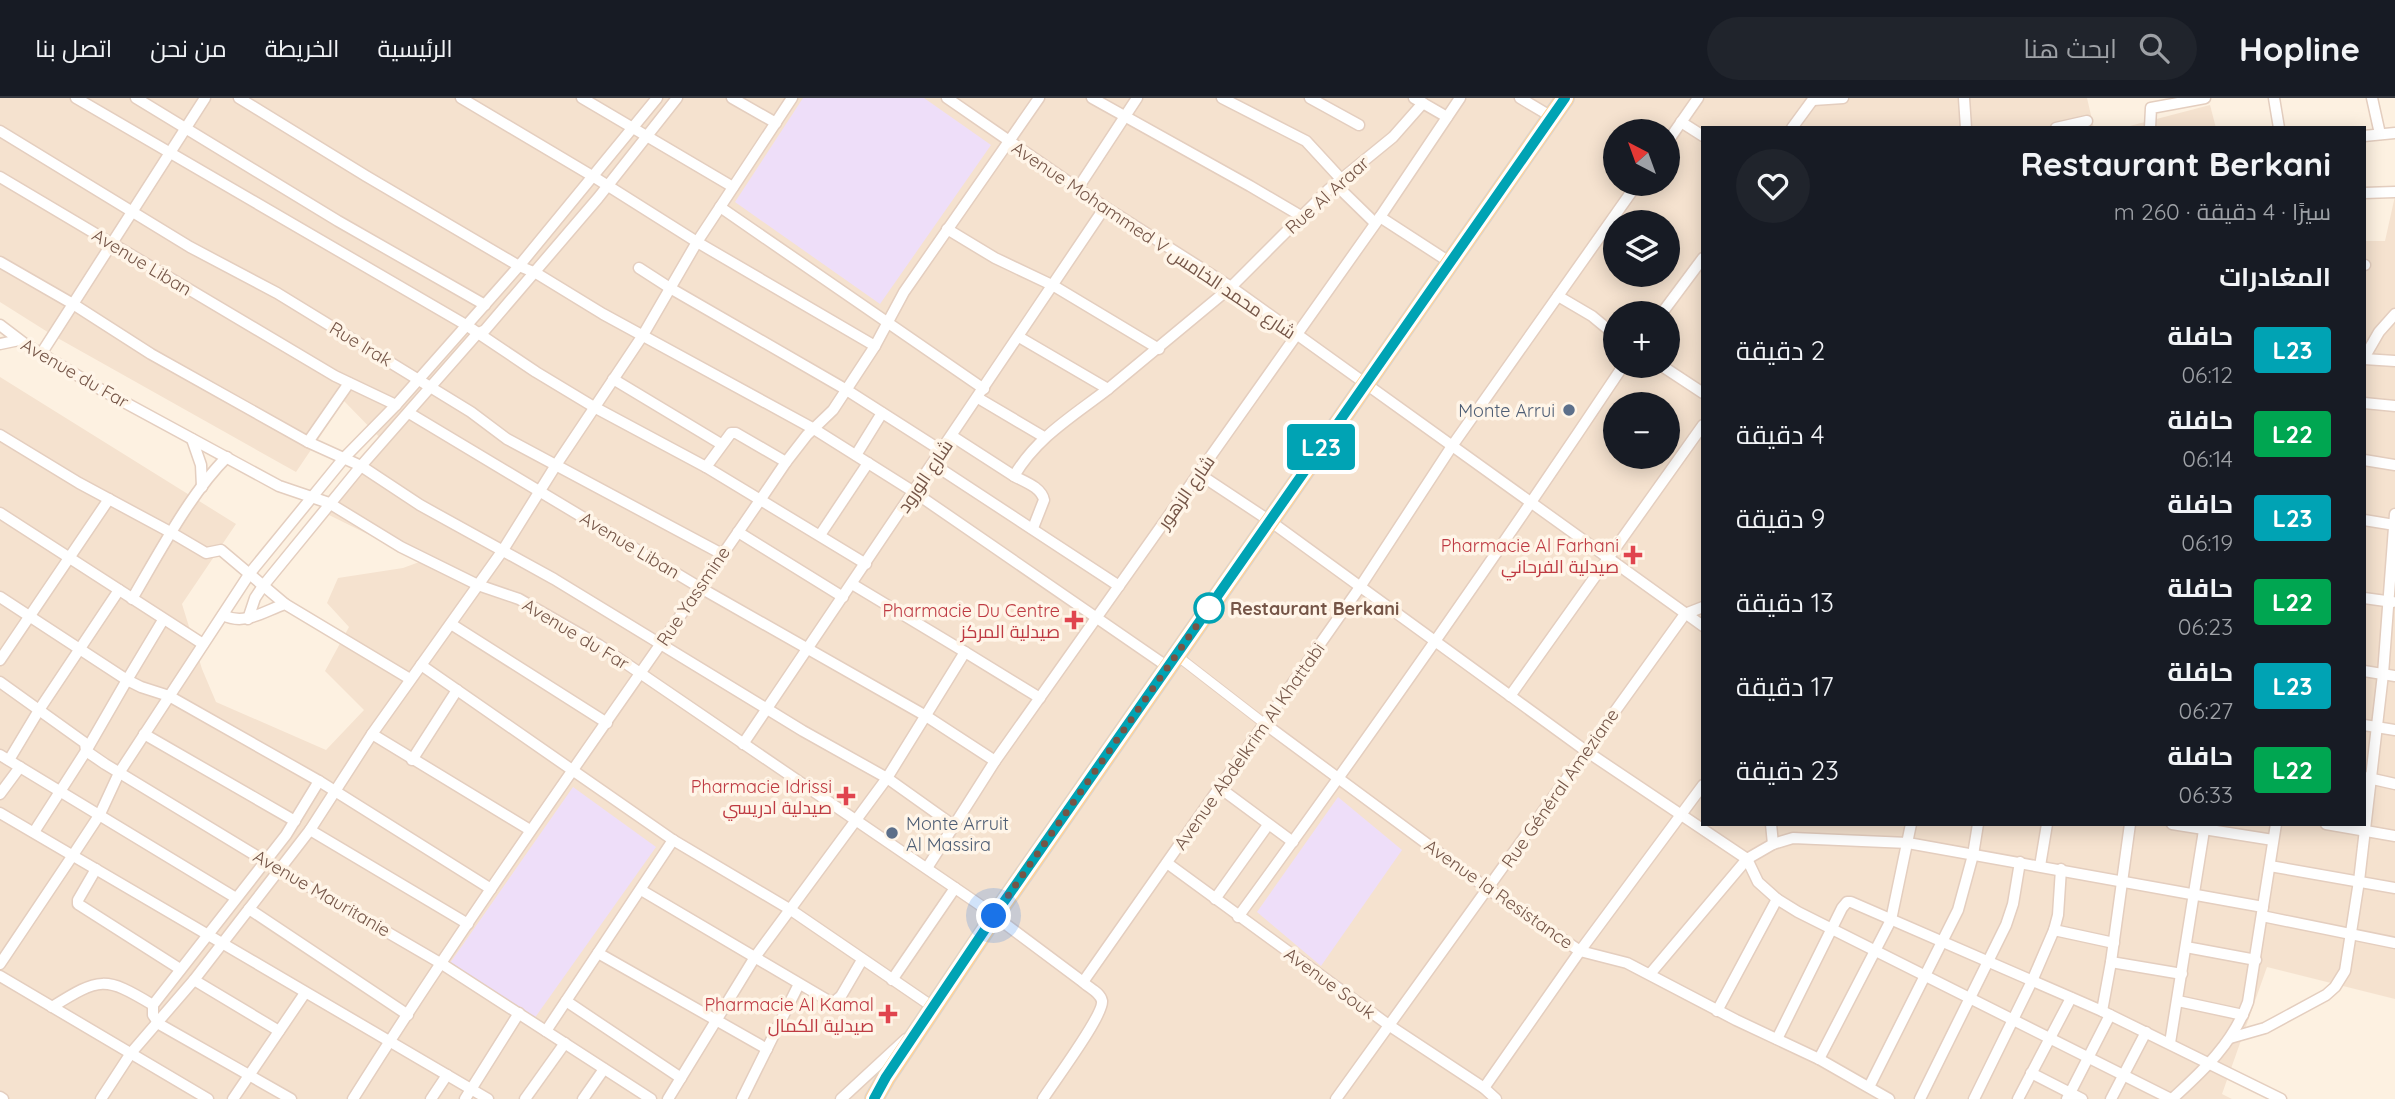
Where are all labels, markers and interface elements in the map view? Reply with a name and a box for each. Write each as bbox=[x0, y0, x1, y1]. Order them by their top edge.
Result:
search box bbox=[1707, 17, 2197, 80]
text: Hopline bbox=[2239, 28, 2360, 69]
icon: search bbox=[2135, 29, 2173, 67]
text: ابحث هنا bbox=[2023, 32, 2117, 65]
text: اتصل بنا bbox=[35, 33, 112, 63]
text: من نحن bbox=[150, 33, 227, 63]
text: الخريطة bbox=[265, 33, 340, 63]
text: الرئيسية bbox=[378, 33, 453, 63]
north arrow bbox=[1603, 119, 1680, 196]
map controls bbox=[1603, 119, 1680, 469]
street label: Avenue Mohammed V شارع محمد الخامس bbox=[1007, 136, 1301, 345]
text: Restaurant Berkani bbox=[2021, 143, 2331, 184]
button: heart bbox=[1736, 149, 1810, 223]
street label: Rue Al Araar bbox=[1280, 151, 1374, 239]
text: سيرًا · 4 دقيقة · 260 m bbox=[2114, 197, 2331, 226]
button: layers bbox=[1603, 210, 1680, 287]
street label: Avenue Liban bbox=[88, 223, 196, 301]
text: المغادرات bbox=[2219, 260, 2331, 293]
button: + bbox=[1603, 301, 1680, 378]
street label: Rue Irak bbox=[326, 316, 396, 372]
text: حافلة bbox=[2168, 319, 2233, 352]
street label: Avenue du Far bbox=[17, 333, 133, 413]
text: 2 دقيقة bbox=[1736, 334, 1825, 367]
text: L23 bbox=[2272, 335, 2313, 365]
text: 06:12 bbox=[2181, 360, 2233, 389]
button: − bbox=[1603, 392, 1680, 469]
place label: Monte Arrui bbox=[1458, 399, 1555, 422]
marker: Monte Arrui bbox=[1561, 402, 1577, 418]
text: حافلة bbox=[2168, 403, 2233, 436]
text: 4 دقيقة bbox=[1736, 418, 1824, 451]
text: L22 bbox=[2272, 419, 2313, 449]
line badge: L23 bbox=[1281, 424, 1361, 470]
text: L23 bbox=[1301, 432, 1341, 462]
street label: شارع الورود bbox=[892, 435, 959, 517]
text: 06:14 bbox=[2182, 444, 2233, 473]
street label: شارع الزهور bbox=[1152, 451, 1220, 535]
text: حافلة bbox=[2168, 487, 2233, 520]
text: 9 دقيقة bbox=[1736, 502, 1825, 535]
text: L23 bbox=[2272, 503, 2313, 533]
street label: Avenue Liban bbox=[576, 506, 684, 584]
text: 06:19 bbox=[2181, 528, 2233, 557]
place label: Pharmacie Al Farhani صيدلية الفرحاني bbox=[1441, 534, 1619, 581]
street label: Rue Yassmine bbox=[651, 542, 735, 650]
marker: Pharmacie Al Farhani صيدلية الفرحاني bbox=[1625, 547, 1641, 563]
text: حافلة bbox=[2168, 571, 2233, 604]
text: 13 دقيقة bbox=[1736, 586, 1834, 619]
text: L22 bbox=[2272, 587, 2313, 617]
street label: Avenue du Far bbox=[518, 593, 634, 675]
marker: Restaurant Berkani bbox=[1194, 593, 1224, 623]
place label: Restaurant Berkani bbox=[1230, 597, 1399, 620]
place label: Pharmacie Du Centre صيدلية المركز bbox=[882, 599, 1060, 643]
marker: Pharmacie Du Centre صيدلية المركز bbox=[1066, 612, 1082, 628]
text: 06:23 bbox=[2178, 612, 2233, 641]
street label: Avenue Abdelkrim Al Khattabi bbox=[1169, 638, 1329, 854]
text: حافلة bbox=[2168, 655, 2233, 688]
text: 17 دقيقة bbox=[1736, 670, 1834, 703]
text: L23 bbox=[2272, 671, 2313, 701]
text: 06:27 bbox=[2179, 696, 2233, 725]
street label: Rue Général Ameziane bbox=[1496, 704, 1624, 872]
text: حافلة bbox=[2168, 739, 2233, 772]
text: 23 دقيقة bbox=[1736, 754, 1839, 787]
text: L22 bbox=[2272, 755, 2313, 785]
place label: Pharmacie Idrissi صيدلية ادريسي bbox=[691, 775, 832, 821]
text: 06:33 bbox=[2179, 780, 2233, 809]
marker: Pharmacie Idrissi صيدلية ادريسي bbox=[838, 788, 854, 804]
place label: Monte Arruit Al Massira bbox=[906, 812, 1009, 856]
marker: Monte Arruit Al Massira bbox=[884, 825, 900, 841]
street label: Avenue la Resistance bbox=[1420, 834, 1578, 954]
street label: Avenue Mauritanie bbox=[249, 844, 395, 942]
your location bbox=[976, 898, 1011, 933]
street label: Avenue Souk bbox=[1280, 942, 1380, 1024]
place label: Pharmacie Al Kamal صيدلية الكمال bbox=[704, 993, 874, 1037]
marker: Pharmacie Al Kamal صيدلية الكمال bbox=[880, 1006, 896, 1022]

